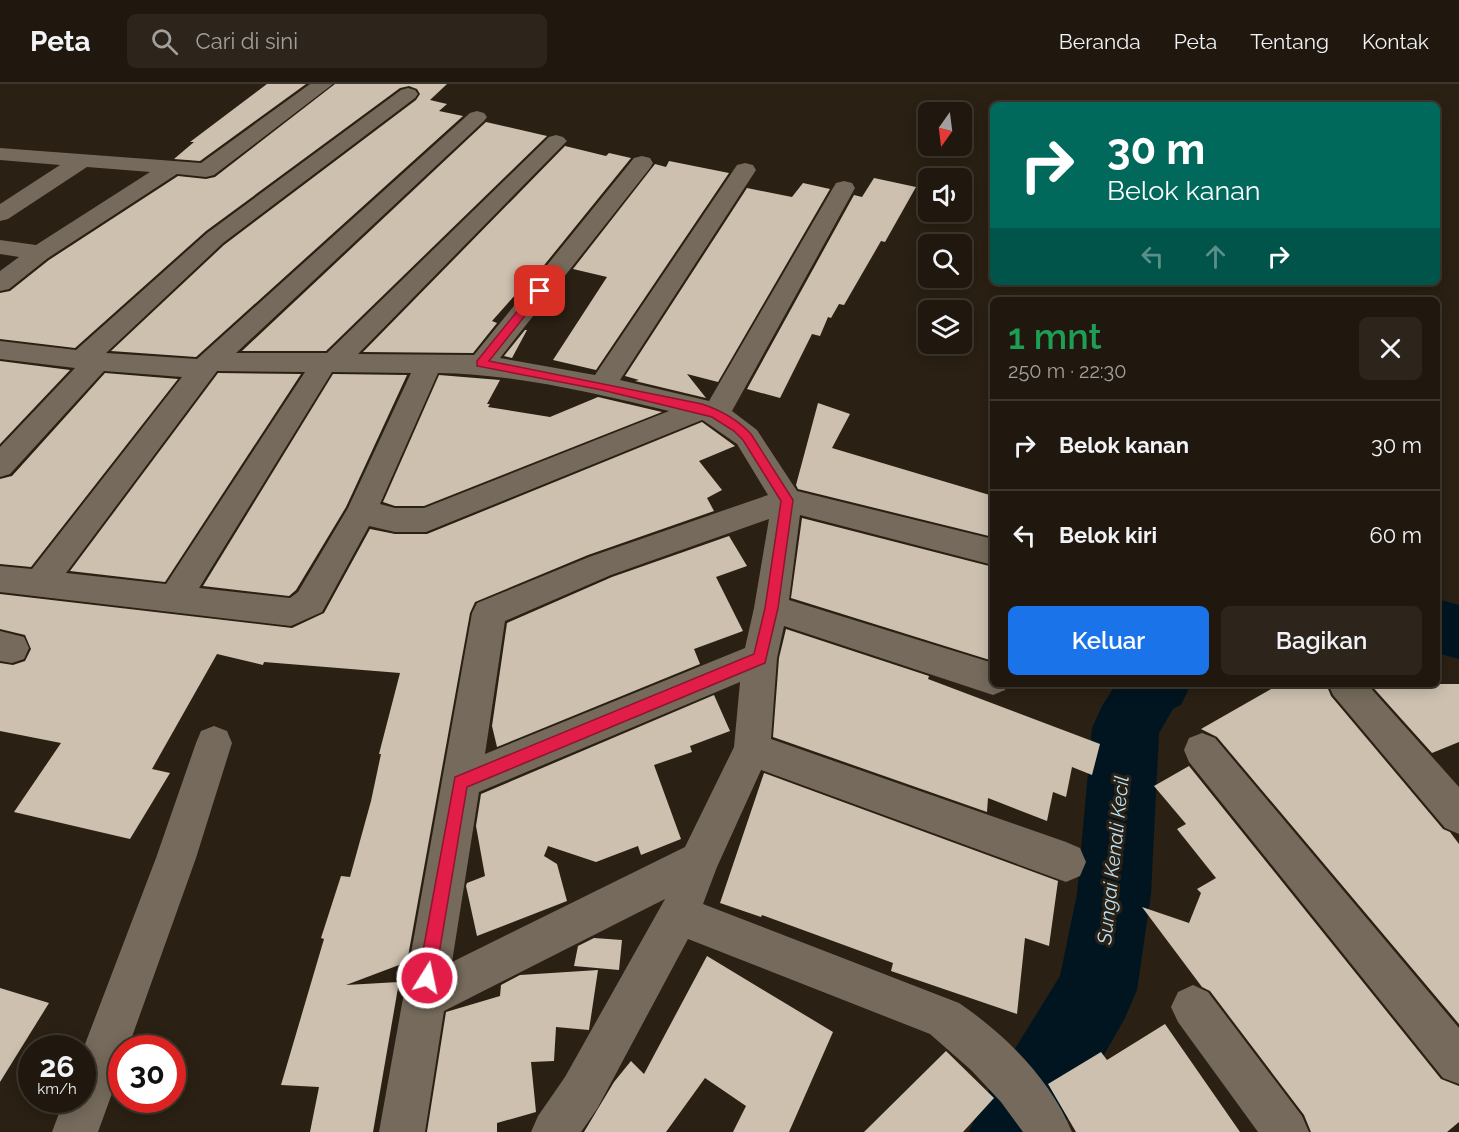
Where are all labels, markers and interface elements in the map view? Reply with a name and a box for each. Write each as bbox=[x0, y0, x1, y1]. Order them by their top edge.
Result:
search box bbox=[127, 14, 547, 68]
text: Peta bbox=[30, 25, 91, 58]
icon: search bbox=[148, 25, 181, 58]
text: Cari di sini bbox=[196, 28, 298, 54]
text: Beranda bbox=[1059, 29, 1141, 54]
text: Peta bbox=[1174, 29, 1217, 54]
text: Tentang bbox=[1250, 29, 1329, 54]
text: Kontak bbox=[1362, 29, 1429, 54]
north arrow bbox=[918, 102, 972, 156]
map controls bbox=[918, 102, 972, 354]
text: 30 m bbox=[1107, 125, 1205, 174]
icon: right bbox=[1008, 126, 1086, 204]
button: sound bbox=[918, 168, 972, 222]
text: Belok kanan bbox=[1107, 175, 1261, 206]
button: search bbox=[918, 234, 972, 288]
icon: left bbox=[1136, 240, 1169, 273]
icon: ahead bbox=[1199, 240, 1232, 273]
icon: right bbox=[1262, 240, 1295, 273]
pin bbox=[514, 265, 565, 316]
icon: arrive bbox=[523, 274, 556, 307]
button: layers bbox=[918, 300, 972, 354]
text: 1 mnt bbox=[1008, 315, 1102, 357]
button: close bbox=[1359, 317, 1422, 380]
text: 250 m · 22:30 bbox=[1008, 359, 1127, 383]
icon: right bbox=[1008, 429, 1041, 462]
text: Belok kanan bbox=[1059, 432, 1189, 458]
text: 30 m bbox=[1371, 432, 1422, 458]
icon: left bbox=[1008, 519, 1041, 552]
text: Belok kiri bbox=[1059, 522, 1157, 548]
text: 60 m bbox=[1369, 522, 1422, 548]
button: Keluar bbox=[1008, 606, 1209, 675]
button: Bagikan bbox=[1221, 606, 1422, 675]
water label: Sungai Kenali Kecil bbox=[1092, 774, 1134, 947]
position arrow bbox=[395, 946, 459, 1010]
speed limit sign: 30 bbox=[108, 1035, 186, 1113]
text: 26 bbox=[39, 1049, 75, 1084]
text: km/h bbox=[37, 1080, 77, 1098]

